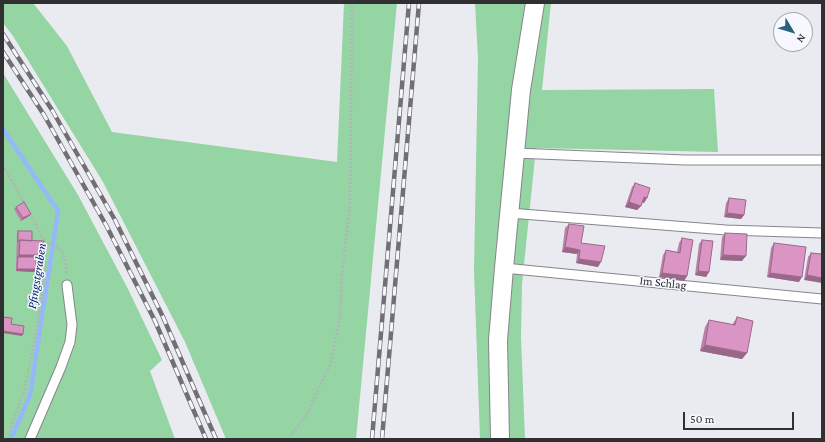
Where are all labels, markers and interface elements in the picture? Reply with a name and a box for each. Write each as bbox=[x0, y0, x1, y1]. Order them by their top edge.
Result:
north arrow bbox=[773, 12, 813, 52]
text: N bbox=[795, 32, 809, 45]
water label: Pfingstgraben bbox=[24, 242, 50, 310]
street label: Im Schlag bbox=[639, 273, 687, 293]
scale bar bbox=[685, 404, 796, 430]
text: 50 m bbox=[690, 412, 714, 426]

